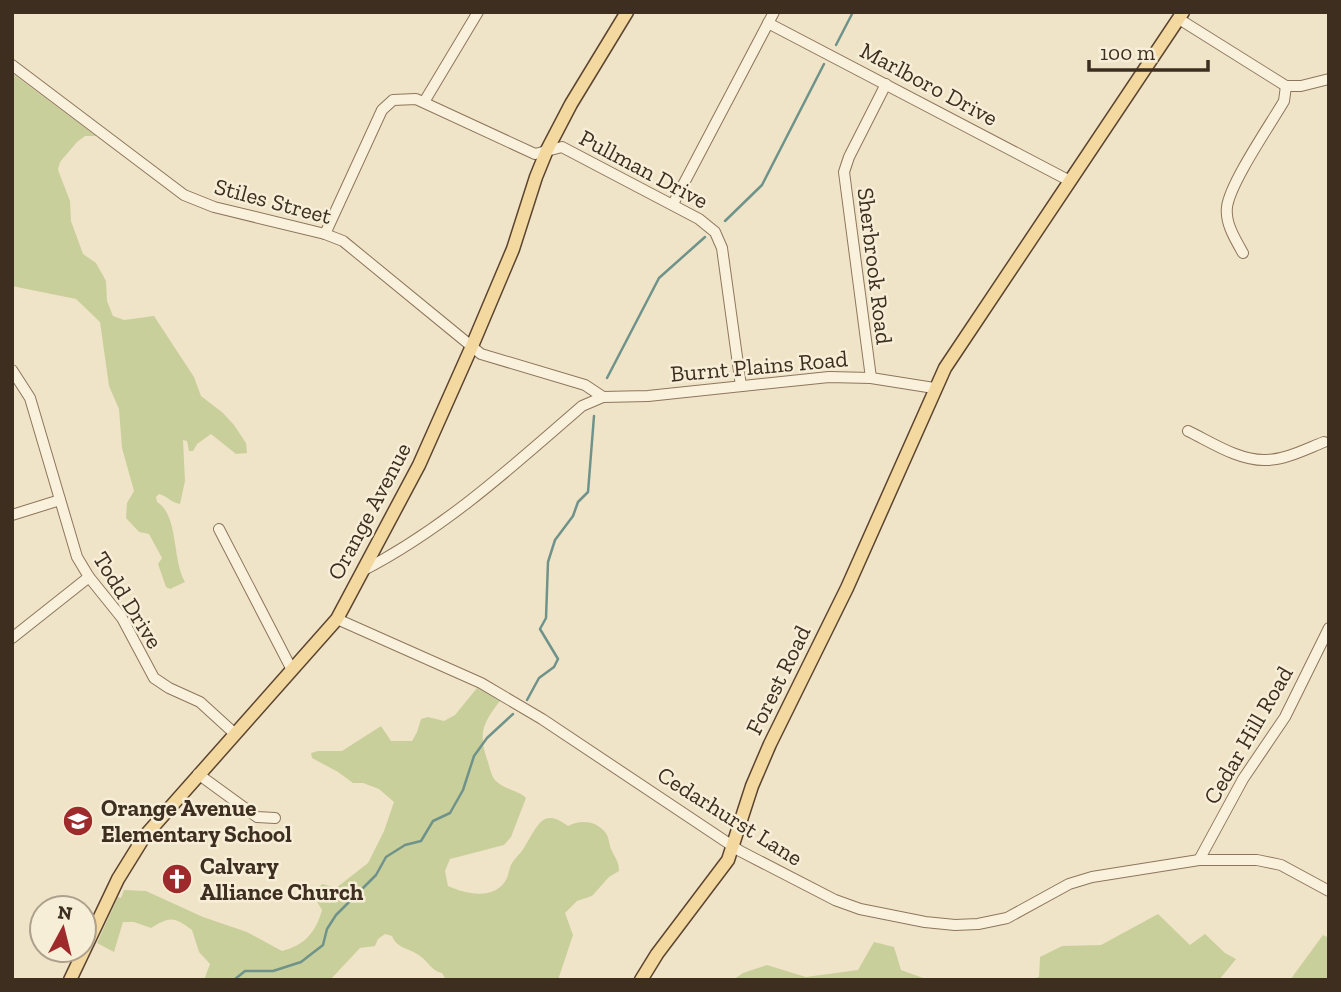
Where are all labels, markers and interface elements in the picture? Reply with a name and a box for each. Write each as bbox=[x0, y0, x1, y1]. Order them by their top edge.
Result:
scale bar bbox=[1089, 28, 1208, 72]
street label: Marlboro Drive bbox=[855, 36, 1003, 132]
text: 100 m bbox=[1100, 40, 1155, 65]
street label: Pullman Drive bbox=[575, 123, 713, 215]
street label: Stiles Street bbox=[211, 172, 335, 230]
street label: Sherbrook Road bbox=[851, 186, 899, 346]
street label: Burnt Plains Road bbox=[669, 344, 849, 388]
street label: Orange Avenue bbox=[321, 438, 417, 584]
street label: Todd Drive bbox=[87, 546, 169, 654]
street label: Forest Road bbox=[740, 621, 817, 739]
street label: Cedar Hill Road bbox=[1197, 661, 1299, 809]
street label: Cedarhurst Lane bbox=[652, 760, 808, 872]
place label: Orange Avenue Elementary School bbox=[101, 794, 292, 848]
school or university icon: Orange Avenue Elementary School bbox=[61, 804, 95, 838]
place label: Calvary Alliance Church bbox=[200, 852, 364, 906]
church icon: Calvary Alliance Church bbox=[160, 862, 194, 896]
north arrow bbox=[28, 894, 98, 964]
text: N bbox=[56, 900, 74, 925]

